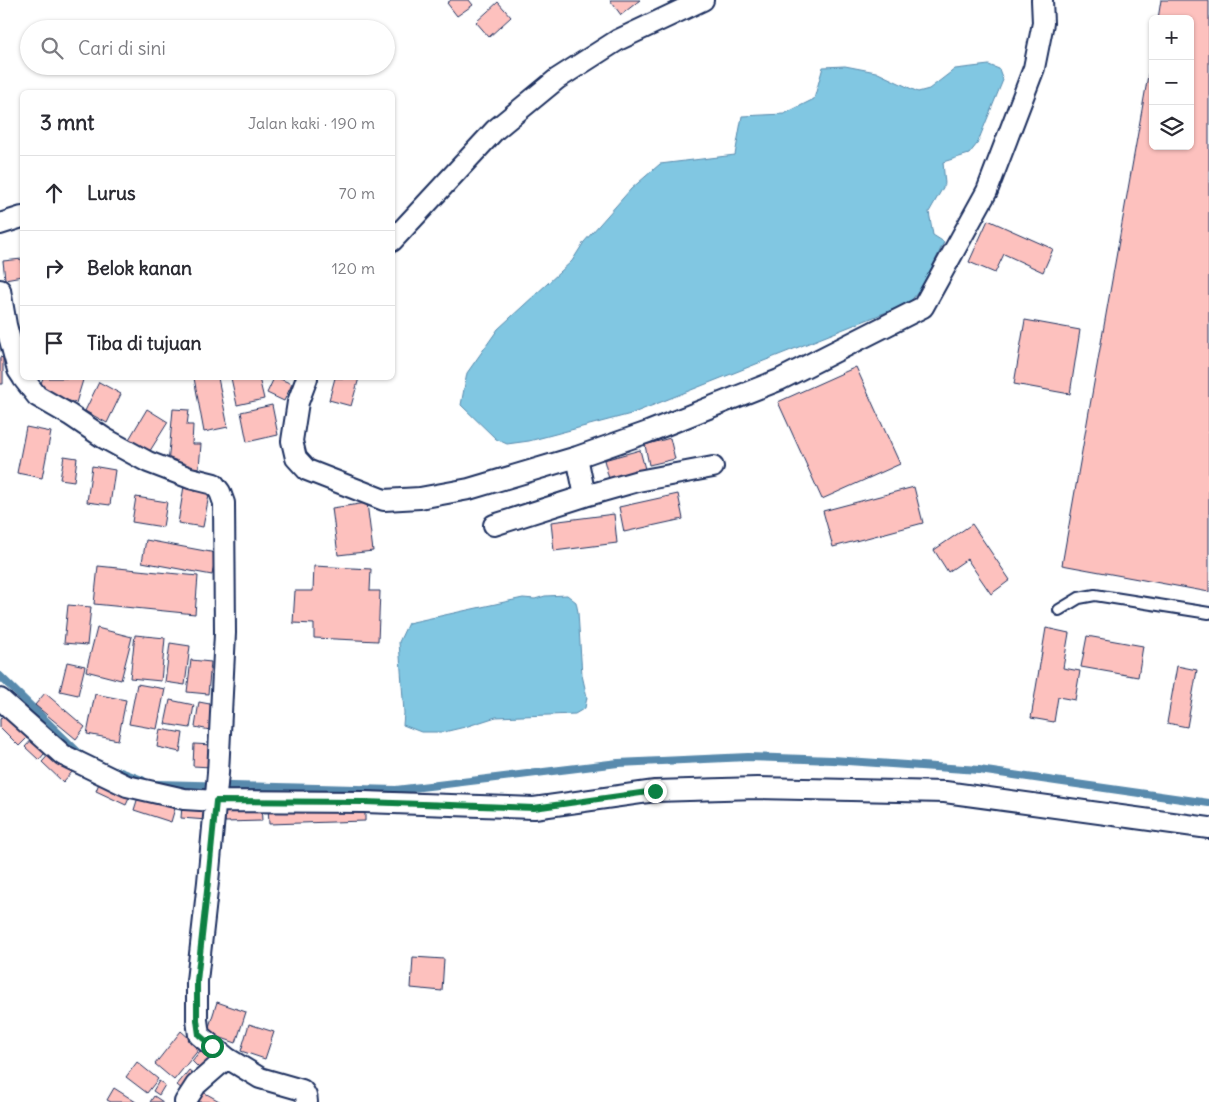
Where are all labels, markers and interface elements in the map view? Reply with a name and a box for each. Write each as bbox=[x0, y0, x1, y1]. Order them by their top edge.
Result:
map controls bbox=[1149, 15, 1194, 150]
button: + bbox=[1149, 15, 1194, 60]
search box bbox=[20, 20, 395, 75]
icon: search bbox=[38, 34, 66, 62]
text: Cari di sini bbox=[78, 36, 166, 60]
button: − bbox=[1149, 60, 1194, 105]
button: layers bbox=[1149, 105, 1194, 150]
text: 3 mnt bbox=[40, 109, 94, 136]
text: Jalan kaki · 190 m bbox=[248, 113, 375, 133]
icon: ahead bbox=[40, 179, 68, 207]
text: Lurus bbox=[87, 181, 136, 205]
text: 70 m bbox=[339, 183, 375, 203]
icon: right bbox=[40, 254, 68, 282]
text: Belok kanan bbox=[87, 256, 192, 280]
text: 120 m bbox=[332, 258, 375, 278]
icon: arrive bbox=[40, 329, 68, 357]
text: Tiba di tujuan bbox=[87, 331, 202, 355]
route end bbox=[644, 780, 667, 803]
route start bbox=[201, 1035, 224, 1058]

